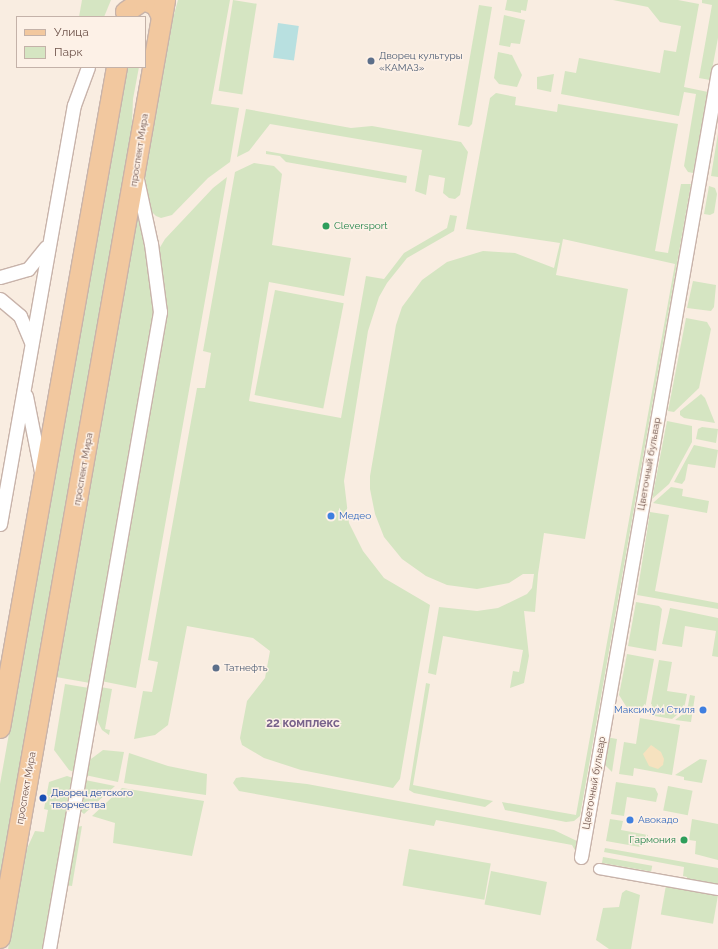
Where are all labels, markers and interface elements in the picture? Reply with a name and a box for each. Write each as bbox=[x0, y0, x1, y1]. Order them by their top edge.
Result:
legend bbox=[16, 16, 146, 68]
text: Улица bbox=[54, 25, 89, 39]
text: Парк bbox=[54, 45, 83, 59]
place label: Дворец культуры «КАМАЗ» bbox=[379, 49, 462, 72]
marker: Дворец культуры «КАМАЗ» bbox=[366, 56, 376, 66]
street label: проспект Мира bbox=[127, 113, 151, 187]
place label: Cleversport bbox=[334, 220, 388, 232]
marker: Cleversport bbox=[321, 221, 331, 231]
street label: Цветочный бульвар bbox=[635, 416, 663, 512]
street label: проспект Мира bbox=[71, 432, 95, 506]
place label: Медео bbox=[339, 510, 371, 522]
marker: Медео bbox=[326, 511, 336, 521]
place label: Татнефть bbox=[224, 662, 268, 674]
marker: Татнефть bbox=[211, 663, 221, 673]
place label: Максимум Стиля bbox=[614, 704, 695, 716]
marker: Максимум Стиля bbox=[698, 705, 708, 715]
district label: 22 комплекс bbox=[266, 717, 340, 731]
street label: Цветочный бульвар bbox=[580, 735, 608, 831]
street label: проспект Мира bbox=[14, 751, 38, 825]
place label: Дворец детского творчества bbox=[51, 786, 133, 810]
marker: Дворец детского творчества bbox=[38, 793, 48, 803]
place label: Авокадо bbox=[638, 814, 678, 826]
marker: Авокадо bbox=[625, 815, 635, 825]
place label: Гармония bbox=[629, 834, 676, 846]
marker: Гармония bbox=[679, 835, 689, 845]

